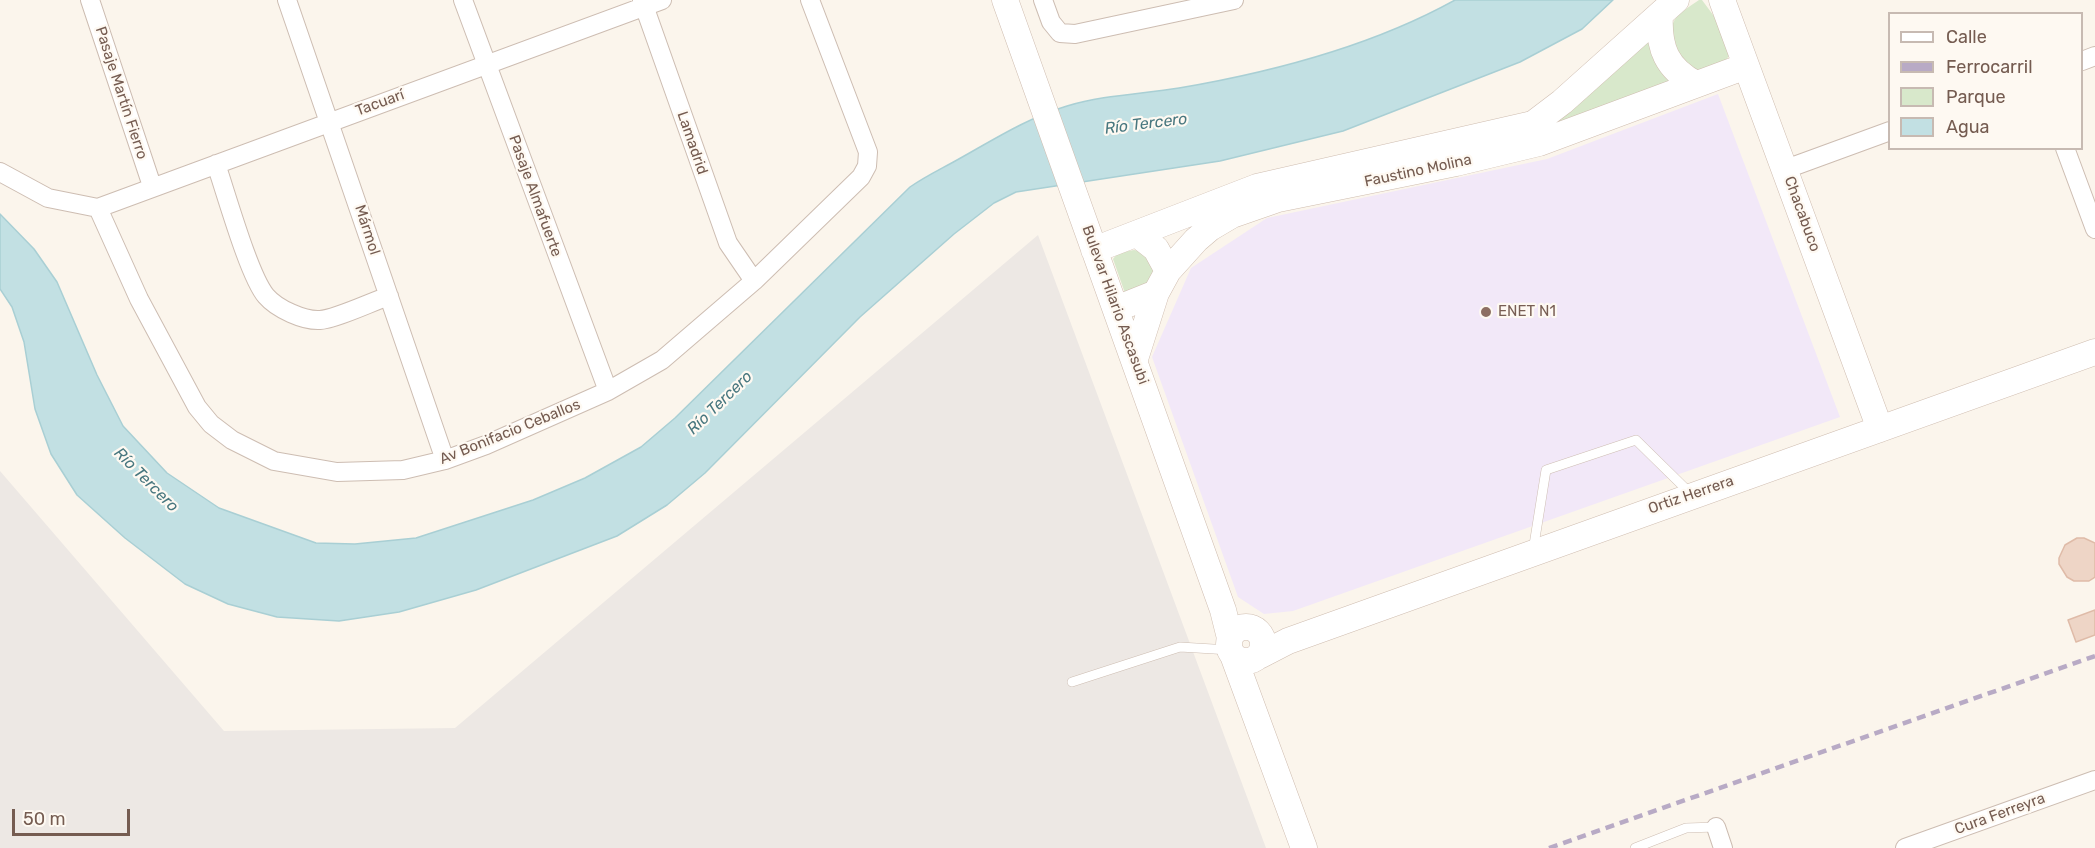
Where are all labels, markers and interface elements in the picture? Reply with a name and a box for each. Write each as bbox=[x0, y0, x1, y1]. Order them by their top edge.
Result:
legend bbox=[1888, 12, 2083, 150]
street label: Pasaje Martín Fierro bbox=[91, 24, 151, 162]
text: Calle bbox=[1946, 26, 1987, 48]
text: Ferrocarril bbox=[1946, 56, 2033, 78]
street label: Tacuarí bbox=[353, 86, 407, 120]
text: Parque bbox=[1946, 86, 2006, 108]
street label: Lamadrid bbox=[673, 109, 711, 177]
water label: Río Tercero bbox=[1104, 109, 1188, 139]
text: Agua bbox=[1946, 116, 1989, 138]
street label: Pasaje Almafuerte bbox=[505, 133, 565, 259]
street label: Faustino Molina bbox=[1363, 151, 1473, 191]
street label: Chacabuco bbox=[1780, 174, 1824, 254]
street label: Mármol bbox=[350, 203, 384, 257]
street label: Bulevar Hilario Ascasubi bbox=[1078, 223, 1152, 387]
place label: ENET N1 bbox=[1498, 303, 1556, 321]
marker: ENET N1 bbox=[1479, 305, 1493, 319]
water label: Río Tercero bbox=[683, 367, 757, 439]
street label: Av Bonifacio Ceballos bbox=[437, 396, 583, 468]
water label: Río Tercero bbox=[110, 444, 182, 516]
street label: Ortiz Herrera bbox=[1646, 472, 1736, 518]
street label: Cura Ferreyra bbox=[1952, 789, 2048, 839]
scale bar bbox=[15, 797, 134, 835]
text: 50 m bbox=[23, 808, 66, 830]

